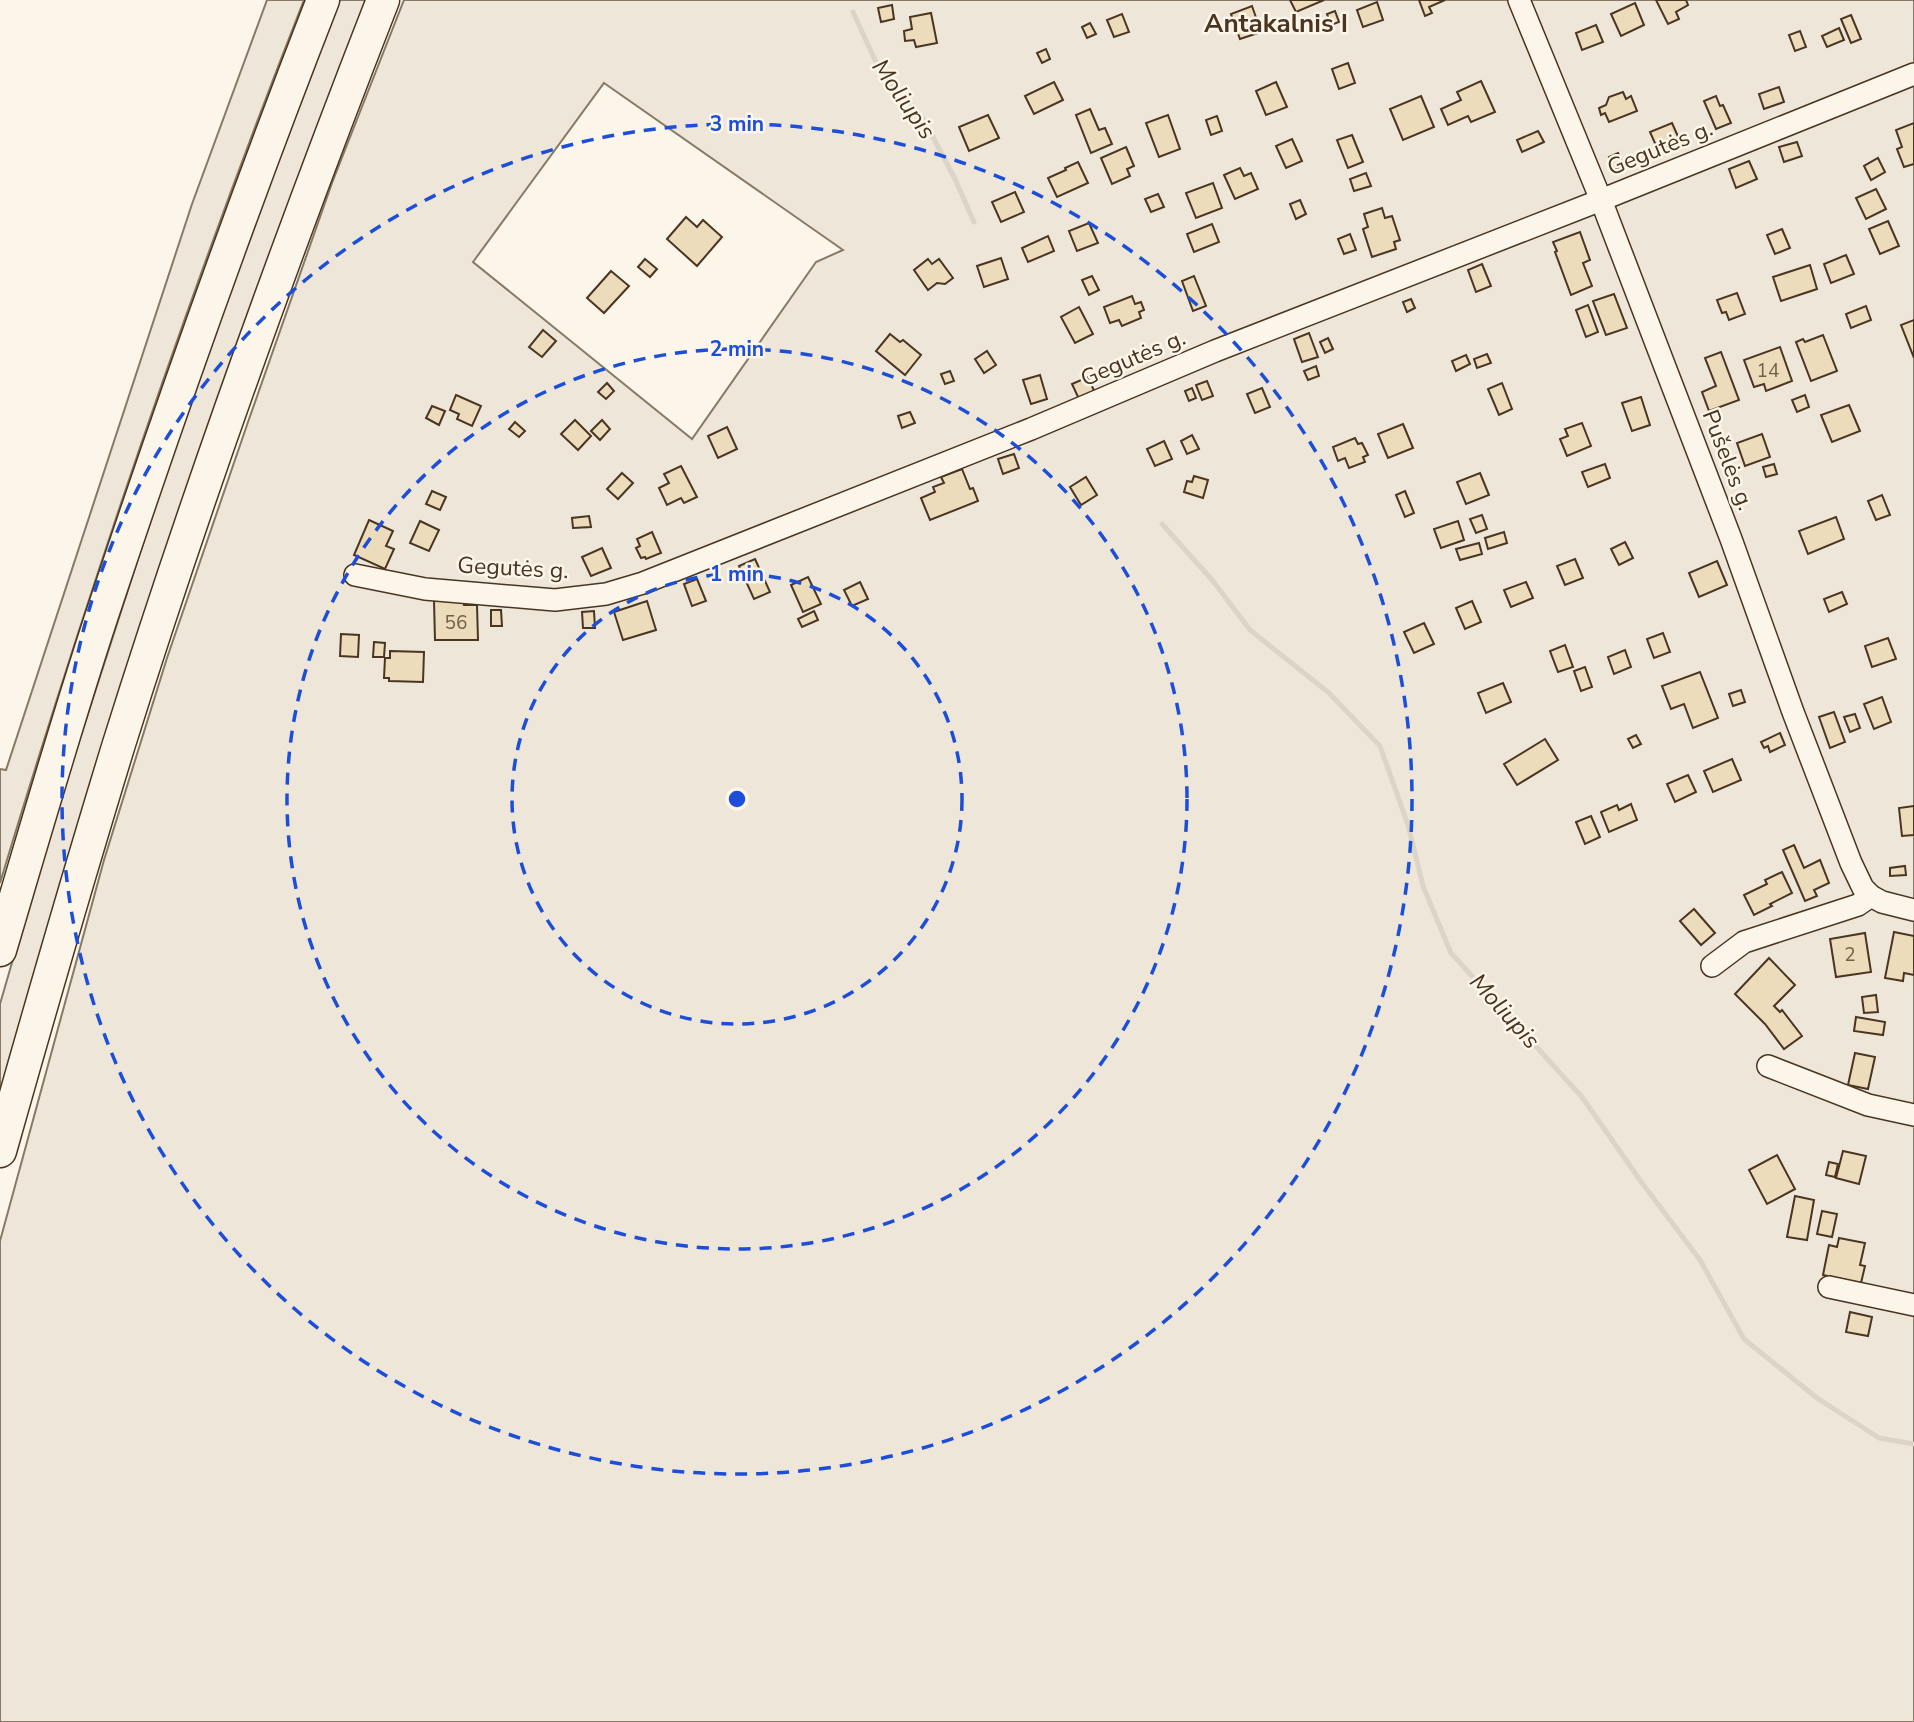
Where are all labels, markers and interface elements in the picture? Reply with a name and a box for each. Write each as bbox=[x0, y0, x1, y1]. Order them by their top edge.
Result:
district label: Antakalnis I bbox=[1204, 6, 1348, 41]
water label: Moliupis bbox=[865, 53, 943, 145]
text: 3 min bbox=[710, 110, 764, 138]
street label: Gegutės g. bbox=[1603, 113, 1717, 183]
street label: Gegutės g. bbox=[1076, 322, 1190, 394]
text: 2 min bbox=[710, 335, 764, 363]
house number: 14 bbox=[1757, 358, 1779, 384]
street label: Pušelės g. bbox=[1695, 405, 1761, 515]
street label: Gegutės g. bbox=[457, 550, 569, 586]
text: 1 min bbox=[710, 560, 764, 588]
house number: 56 bbox=[445, 610, 467, 636]
centre of rings bbox=[725, 787, 749, 811]
house number: 2 bbox=[1844, 942, 1856, 968]
water label: Moliupis bbox=[1463, 966, 1547, 1056]

